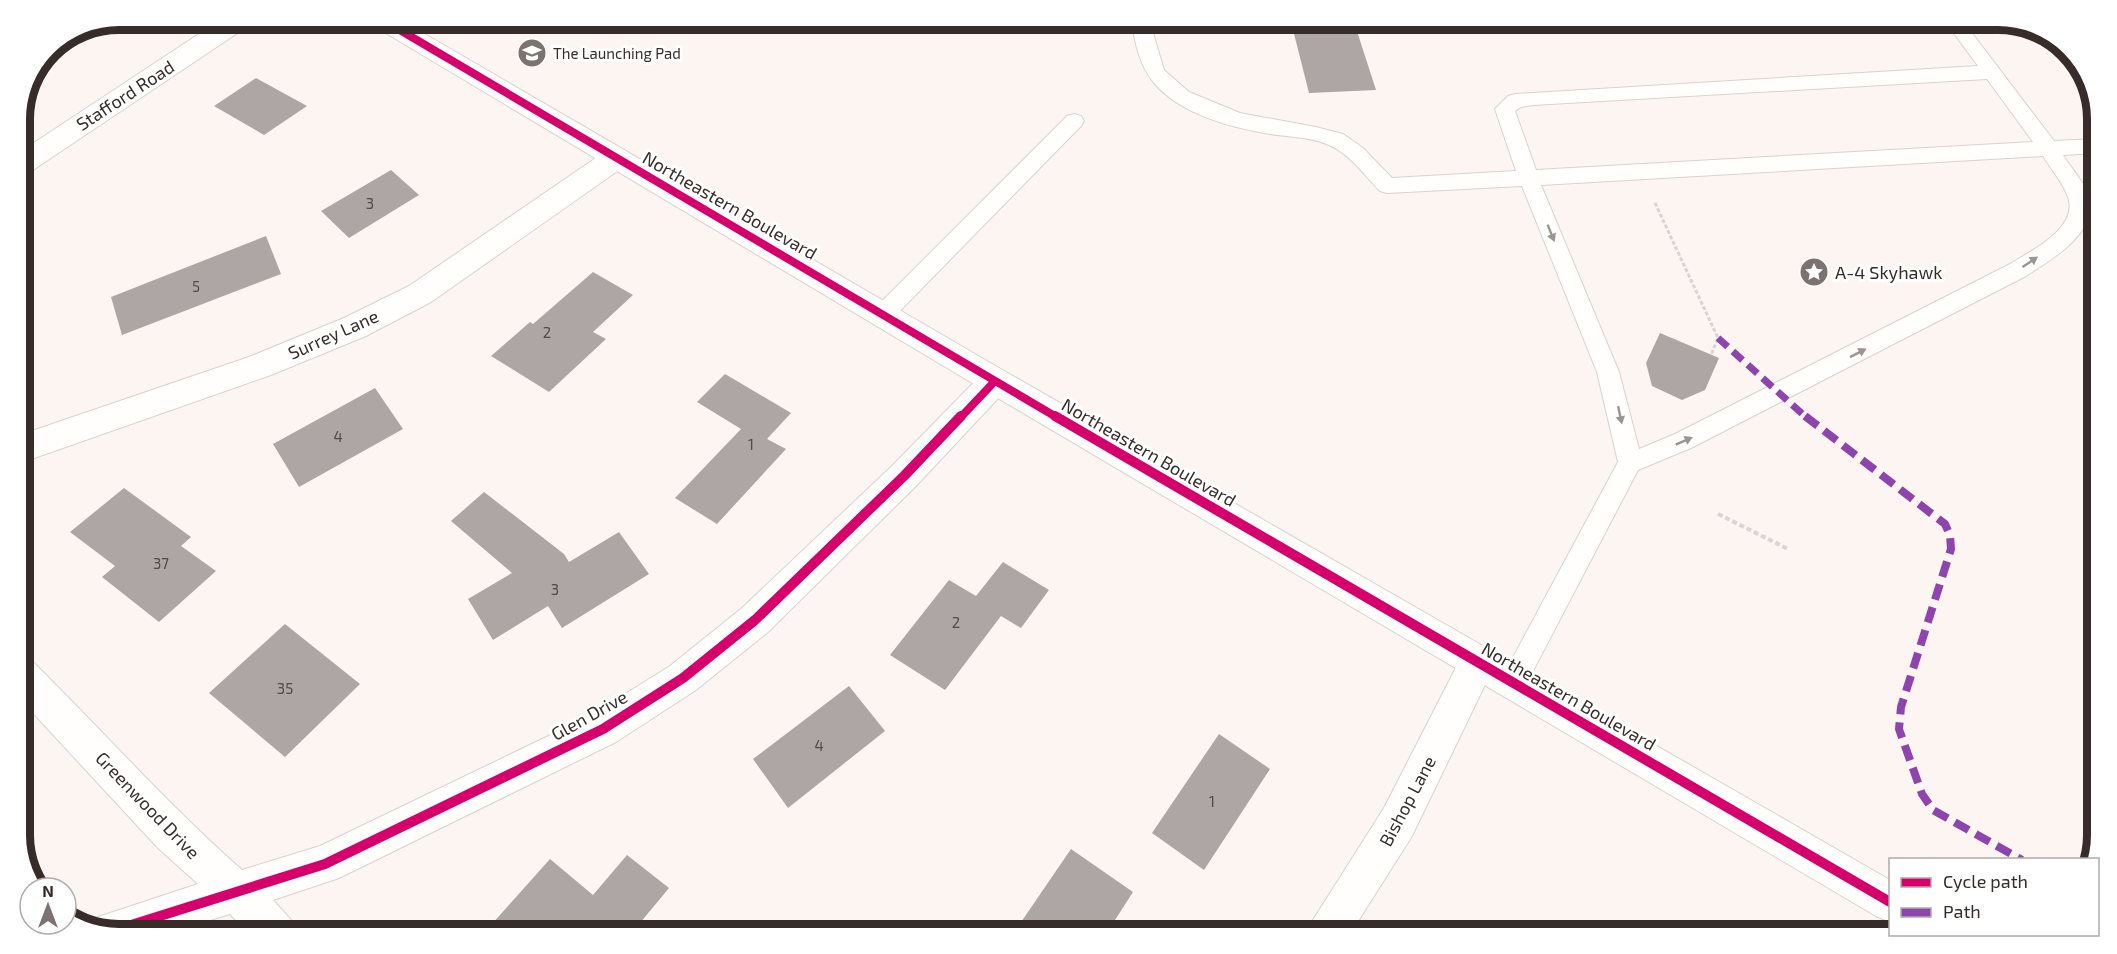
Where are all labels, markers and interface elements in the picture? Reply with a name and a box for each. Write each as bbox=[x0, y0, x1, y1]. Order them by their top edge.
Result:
school or university icon: The Launching Pad bbox=[516, 37, 548, 69]
place label: The Launching Pad bbox=[553, 44, 681, 62]
street label: Stafford Road bbox=[72, 55, 178, 135]
street label: Northeastern Boulevard bbox=[639, 146, 821, 264]
house number: 3 bbox=[366, 194, 374, 212]
one-way arrow bbox=[1546, 225, 1556, 243]
place icon: A-4 Skyhawk bbox=[1798, 256, 1830, 288]
one-way arrow bbox=[2022, 256, 2038, 268]
place label: A-4 Skyhawk bbox=[1835, 261, 1942, 283]
house number: 5 bbox=[192, 277, 200, 295]
street label: Surrey Lane bbox=[284, 304, 382, 364]
house number: 2 bbox=[543, 323, 551, 341]
one-way arrow bbox=[1849, 348, 1866, 357]
street label: Northeastern Boulevard bbox=[1058, 393, 1240, 511]
one-way arrow bbox=[1616, 406, 1625, 425]
house number: 4 bbox=[333, 427, 343, 445]
house number: 1 bbox=[748, 435, 754, 453]
one-way arrow bbox=[1675, 436, 1692, 445]
house number: 37 bbox=[153, 554, 169, 572]
house number: 3 bbox=[551, 580, 559, 598]
house number: 2 bbox=[952, 613, 960, 631]
street label: Northeastern Boulevard bbox=[1478, 637, 1660, 755]
house number: 35 bbox=[277, 679, 293, 697]
street label: Glen Drive bbox=[547, 685, 631, 745]
house number: 4 bbox=[814, 736, 824, 754]
street label: Greenwood Drive bbox=[91, 747, 205, 863]
street label: Bishop Lane bbox=[1374, 752, 1440, 850]
house number: 1 bbox=[1209, 792, 1215, 810]
legend bbox=[1889, 858, 2099, 936]
text: Cycle path bbox=[1943, 870, 2028, 892]
north arrow bbox=[18, 876, 78, 936]
text: N bbox=[42, 881, 54, 900]
text: Path bbox=[1943, 900, 1981, 922]

